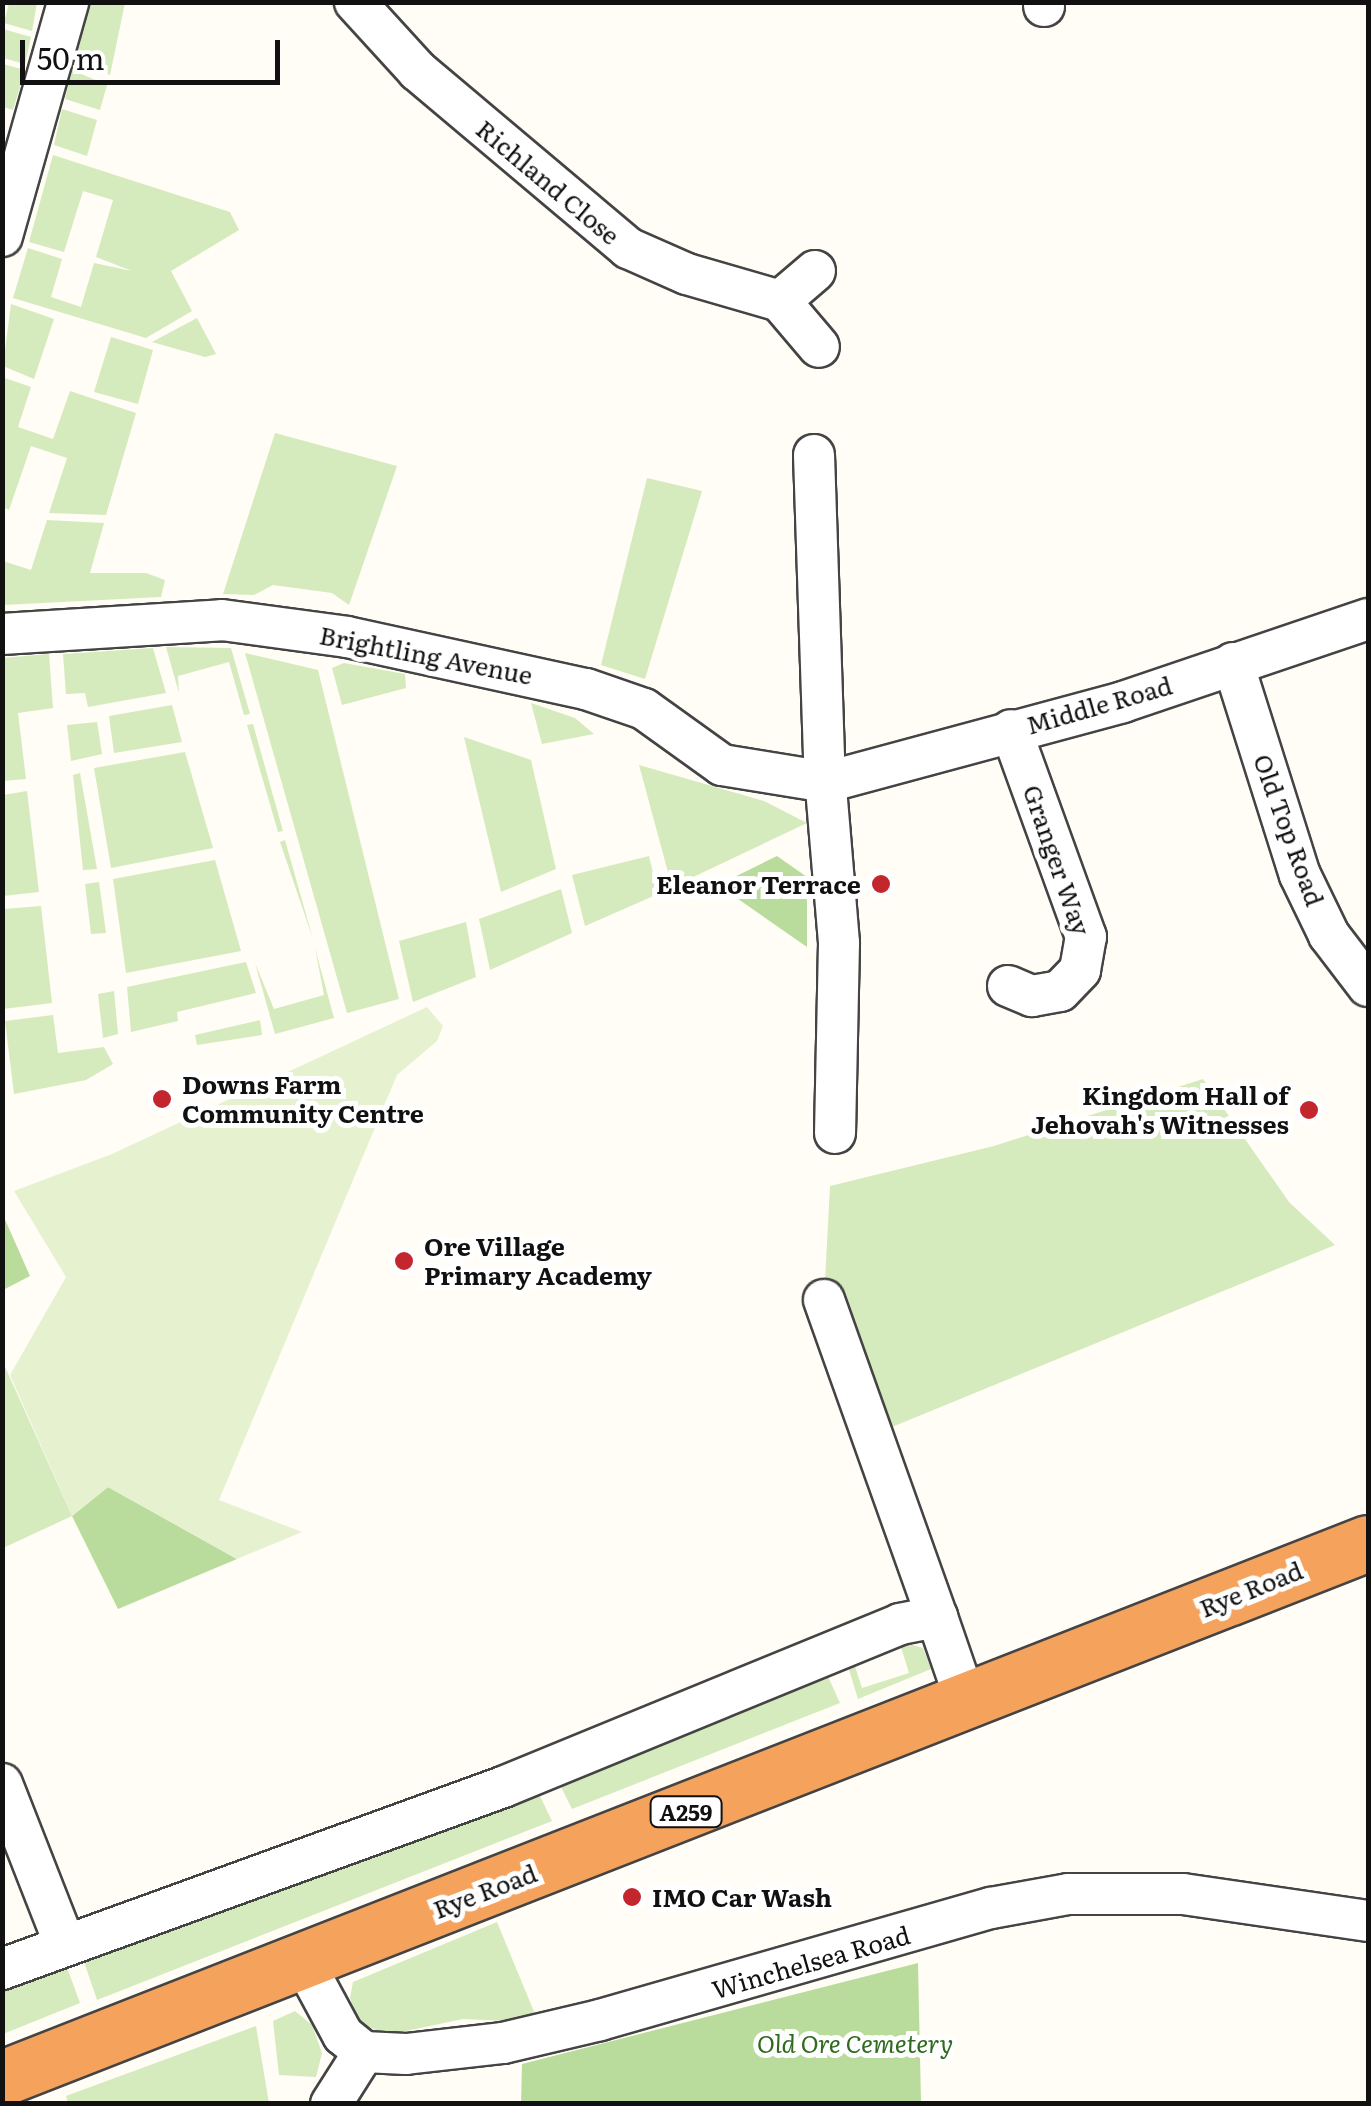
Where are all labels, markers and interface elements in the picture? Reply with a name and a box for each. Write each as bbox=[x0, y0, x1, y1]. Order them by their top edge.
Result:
scale bar bbox=[25, 20, 285, 82]
text: 50 m bbox=[37, 35, 105, 79]
street label: Richland Close bbox=[470, 113, 626, 251]
street label: Brightling Avenue bbox=[317, 620, 535, 690]
street label: Middle Road bbox=[1023, 670, 1175, 740]
street label: Old Top Road bbox=[1248, 750, 1330, 910]
street label: Granger Way bbox=[1017, 781, 1097, 939]
place label: Eleanor Terrace bbox=[656, 869, 861, 899]
marker: Eleanor Terrace bbox=[870, 873, 892, 895]
place label: Downs Farm Community Centre bbox=[182, 1070, 424, 1129]
place label: Kingdom Hall of Jehovah's Witnesses bbox=[1031, 1081, 1289, 1140]
marker: Downs Farm Community Centre bbox=[151, 1088, 173, 1110]
marker: Kingdom Hall of Jehovah's Witnesses bbox=[1298, 1099, 1320, 1121]
place label: Ore Village Primary Academy bbox=[424, 1232, 652, 1291]
marker: Ore Village Primary Academy bbox=[393, 1250, 415, 1272]
street label: Rye Road bbox=[1195, 1555, 1307, 1623]
road number: A259 bbox=[648, 1795, 724, 1829]
street label: Rye Road bbox=[429, 1858, 541, 1924]
place label: IMO Car Wash bbox=[652, 1882, 832, 1912]
marker: IMO Car Wash bbox=[621, 1886, 643, 1908]
street label: Winchelsea Road bbox=[709, 1919, 913, 2005]
park label: Old Ore Cemetery bbox=[757, 2028, 953, 2058]

